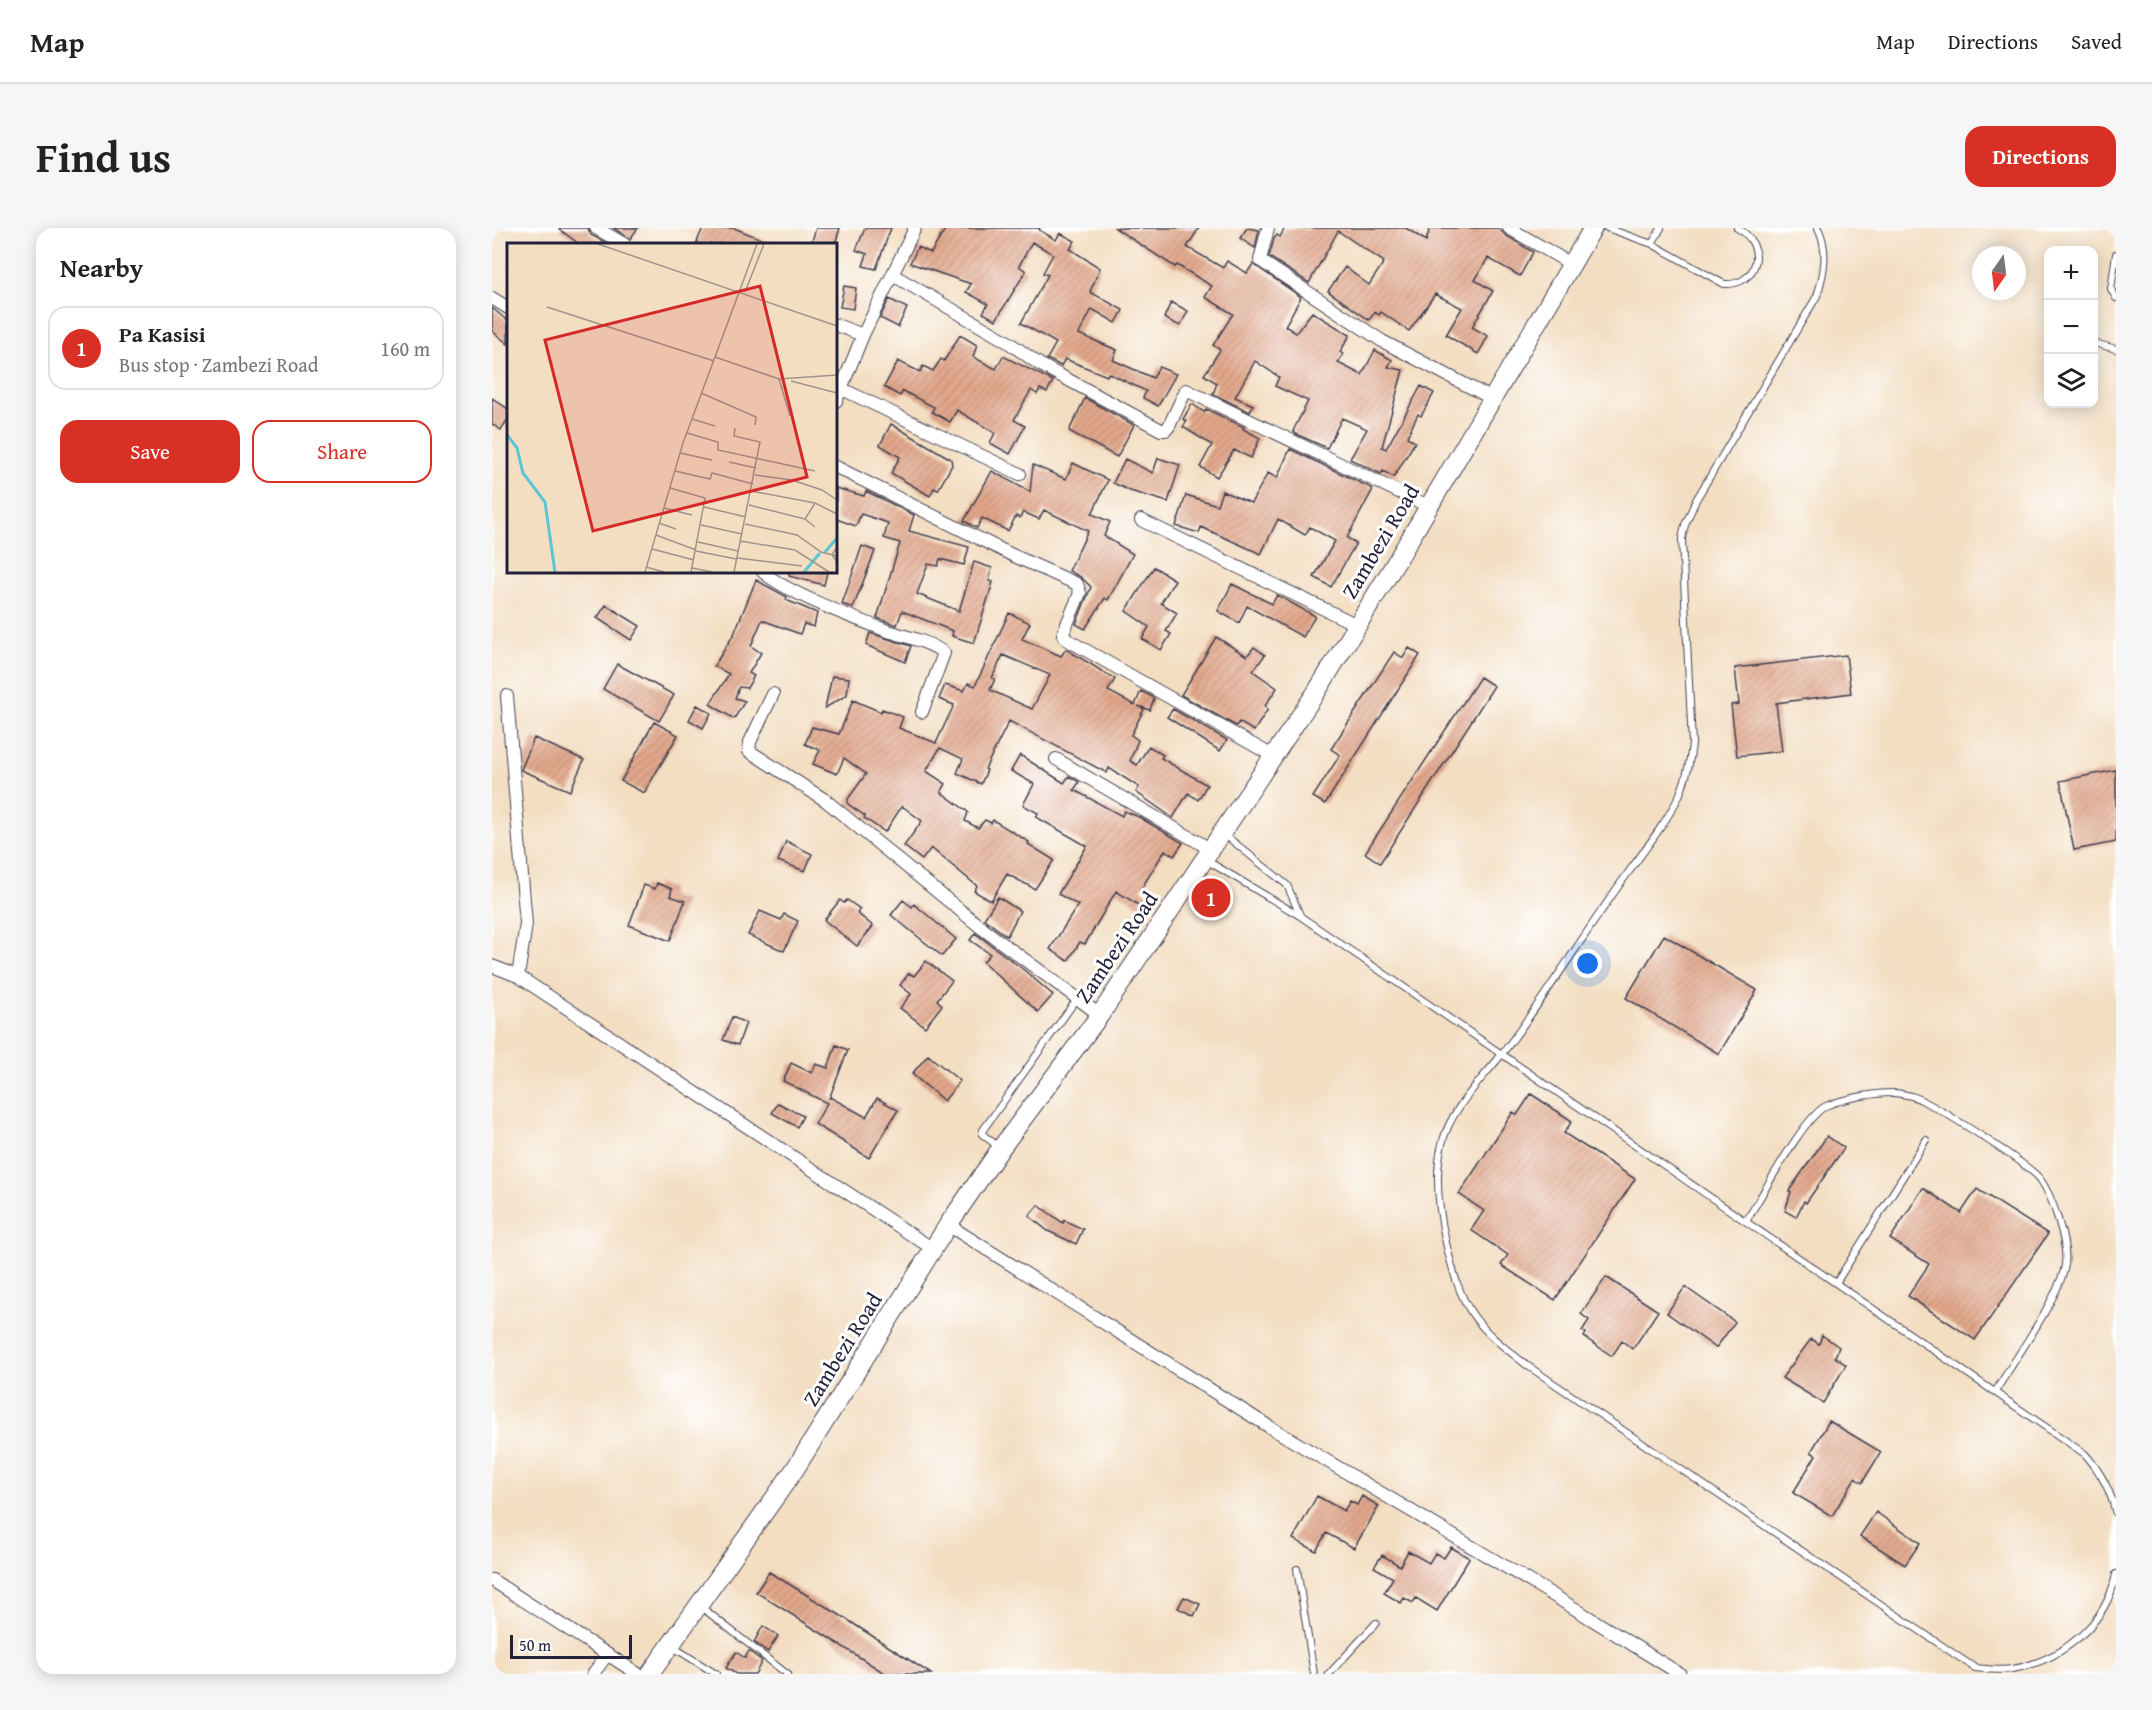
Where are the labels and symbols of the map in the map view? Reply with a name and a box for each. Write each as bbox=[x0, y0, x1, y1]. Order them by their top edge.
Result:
inset map bbox=[507, 243, 837, 573]
north arrow bbox=[1972, 246, 2026, 300]
street label: Zambezi Road bbox=[1333, 478, 1427, 604]
pin: 1 bbox=[1192, 876, 1230, 920]
street label: Zambezi Road bbox=[1067, 885, 1165, 1009]
your location bbox=[1573, 949, 1602, 978]
street label: Zambezi Road bbox=[794, 1286, 890, 1412]
scale bar bbox=[510, 1632, 632, 1660]

